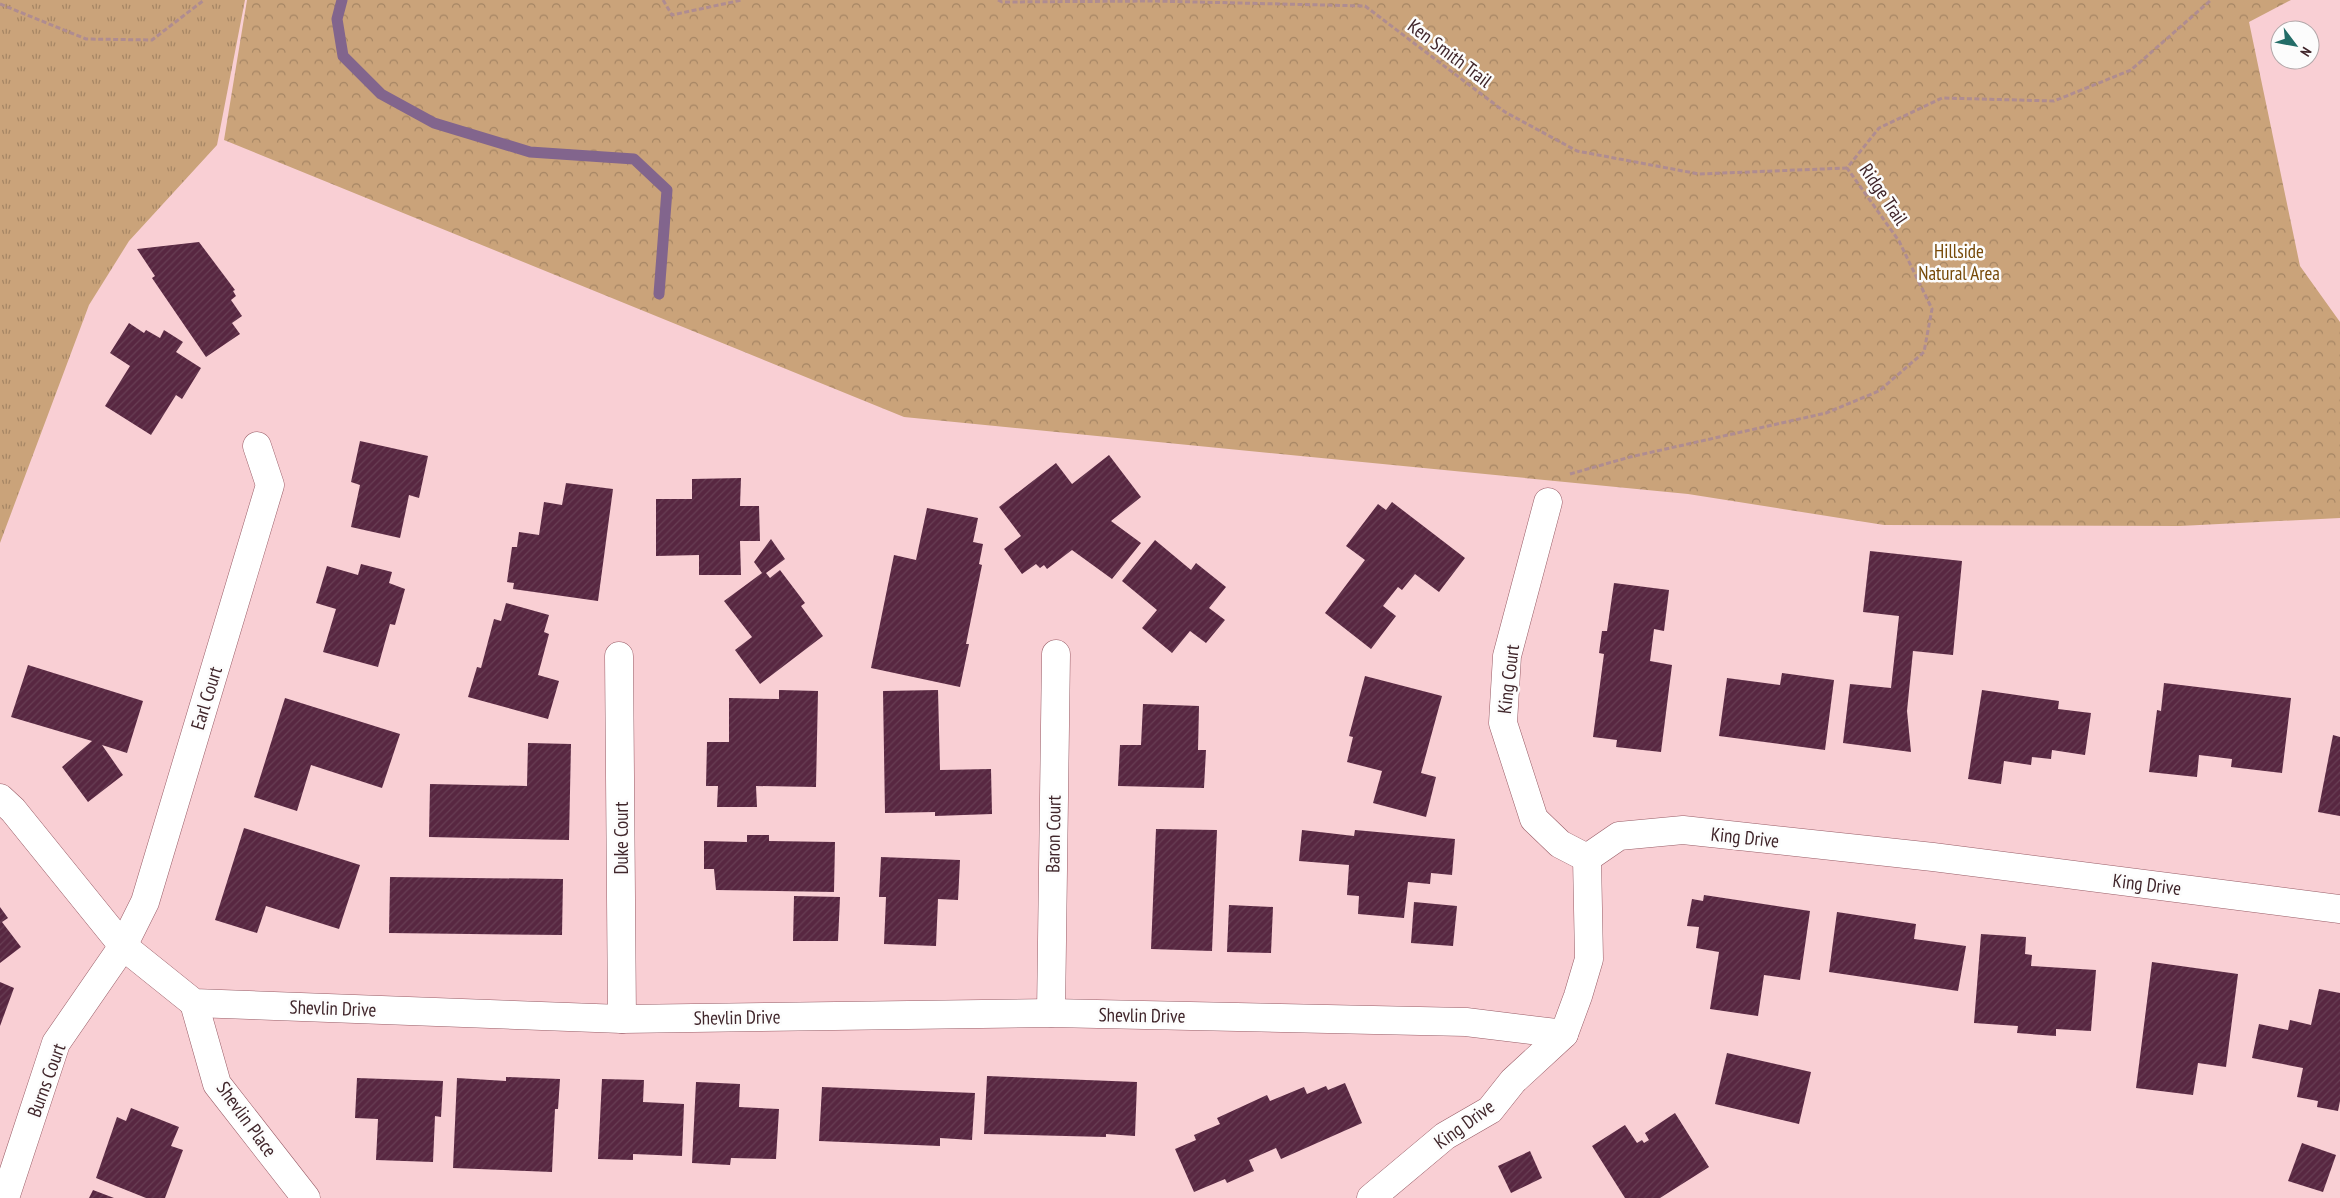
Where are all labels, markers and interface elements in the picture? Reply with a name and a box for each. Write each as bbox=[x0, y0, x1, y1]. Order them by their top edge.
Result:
street label: Ken Smith Trail bbox=[1403, 14, 1497, 93]
north arrow bbox=[2270, 20, 2320, 70]
text: N bbox=[2296, 44, 2316, 60]
street label: Ridge Trail bbox=[1855, 159, 1914, 230]
park label: Hillside Natural Area bbox=[1918, 239, 2000, 285]
street label: King Court bbox=[1492, 642, 1524, 715]
street label: Earl Court bbox=[185, 663, 227, 733]
street label: Baron Court bbox=[1040, 794, 1066, 873]
street label: Duke Court bbox=[609, 801, 633, 874]
street label: King Drive bbox=[1710, 821, 1781, 853]
street label: King Drive bbox=[2111, 868, 2183, 900]
street label: Shevlin Drive bbox=[289, 994, 377, 1022]
street label: Shevlin Drive bbox=[1098, 1002, 1186, 1028]
street label: Shevlin Drive bbox=[693, 1004, 781, 1030]
street label: Burns Court bbox=[22, 1039, 71, 1120]
street label: Shevlin Place bbox=[212, 1077, 282, 1161]
street label: King Drive bbox=[1429, 1094, 1499, 1154]

